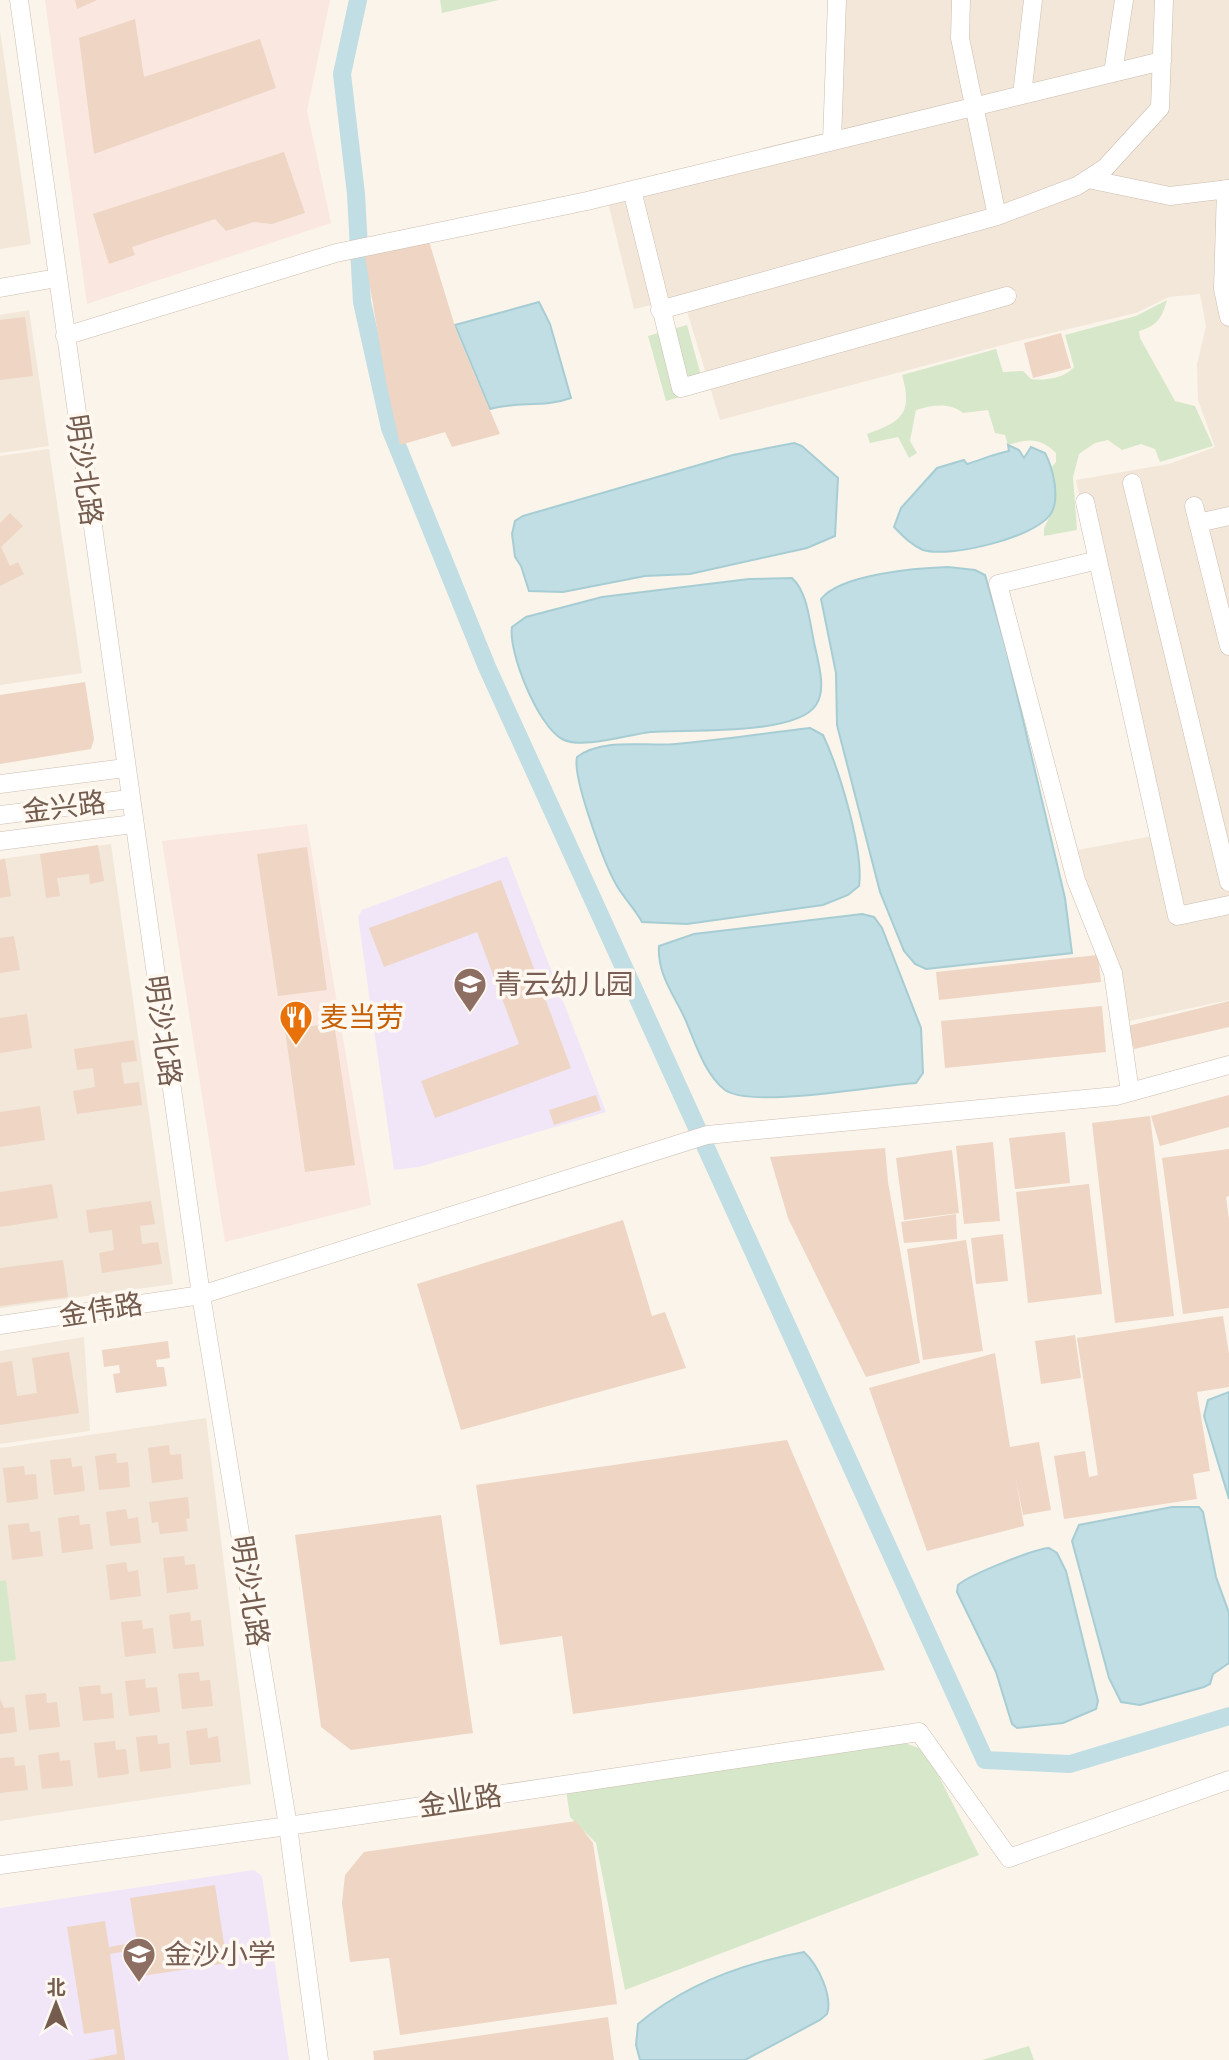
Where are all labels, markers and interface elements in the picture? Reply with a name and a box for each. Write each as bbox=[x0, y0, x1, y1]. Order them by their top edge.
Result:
street label: 明沙北路 bbox=[56, 412, 112, 528]
street label: 金兴路 bbox=[20, 782, 108, 832]
place label: 青云幼儿园 bbox=[494, 964, 634, 1005]
school or university icon: 青云幼儿园 bbox=[451, 965, 489, 1014]
street label: 明沙北路 bbox=[135, 973, 191, 1089]
place label: 麦当劳 bbox=[320, 997, 404, 1038]
restaurant icon: 麦当劳 bbox=[277, 998, 315, 1047]
street label: 金伟路 bbox=[56, 1283, 146, 1337]
street label: 明沙北路 bbox=[221, 1532, 279, 1650]
street label: 金业路 bbox=[416, 1775, 504, 1827]
place label: 金沙小学 bbox=[164, 1934, 276, 1975]
school or university icon: 金沙小学 bbox=[120, 1935, 158, 1984]
north arrow bbox=[21, 1969, 91, 2039]
text: 北 bbox=[46, 1974, 66, 2001]

